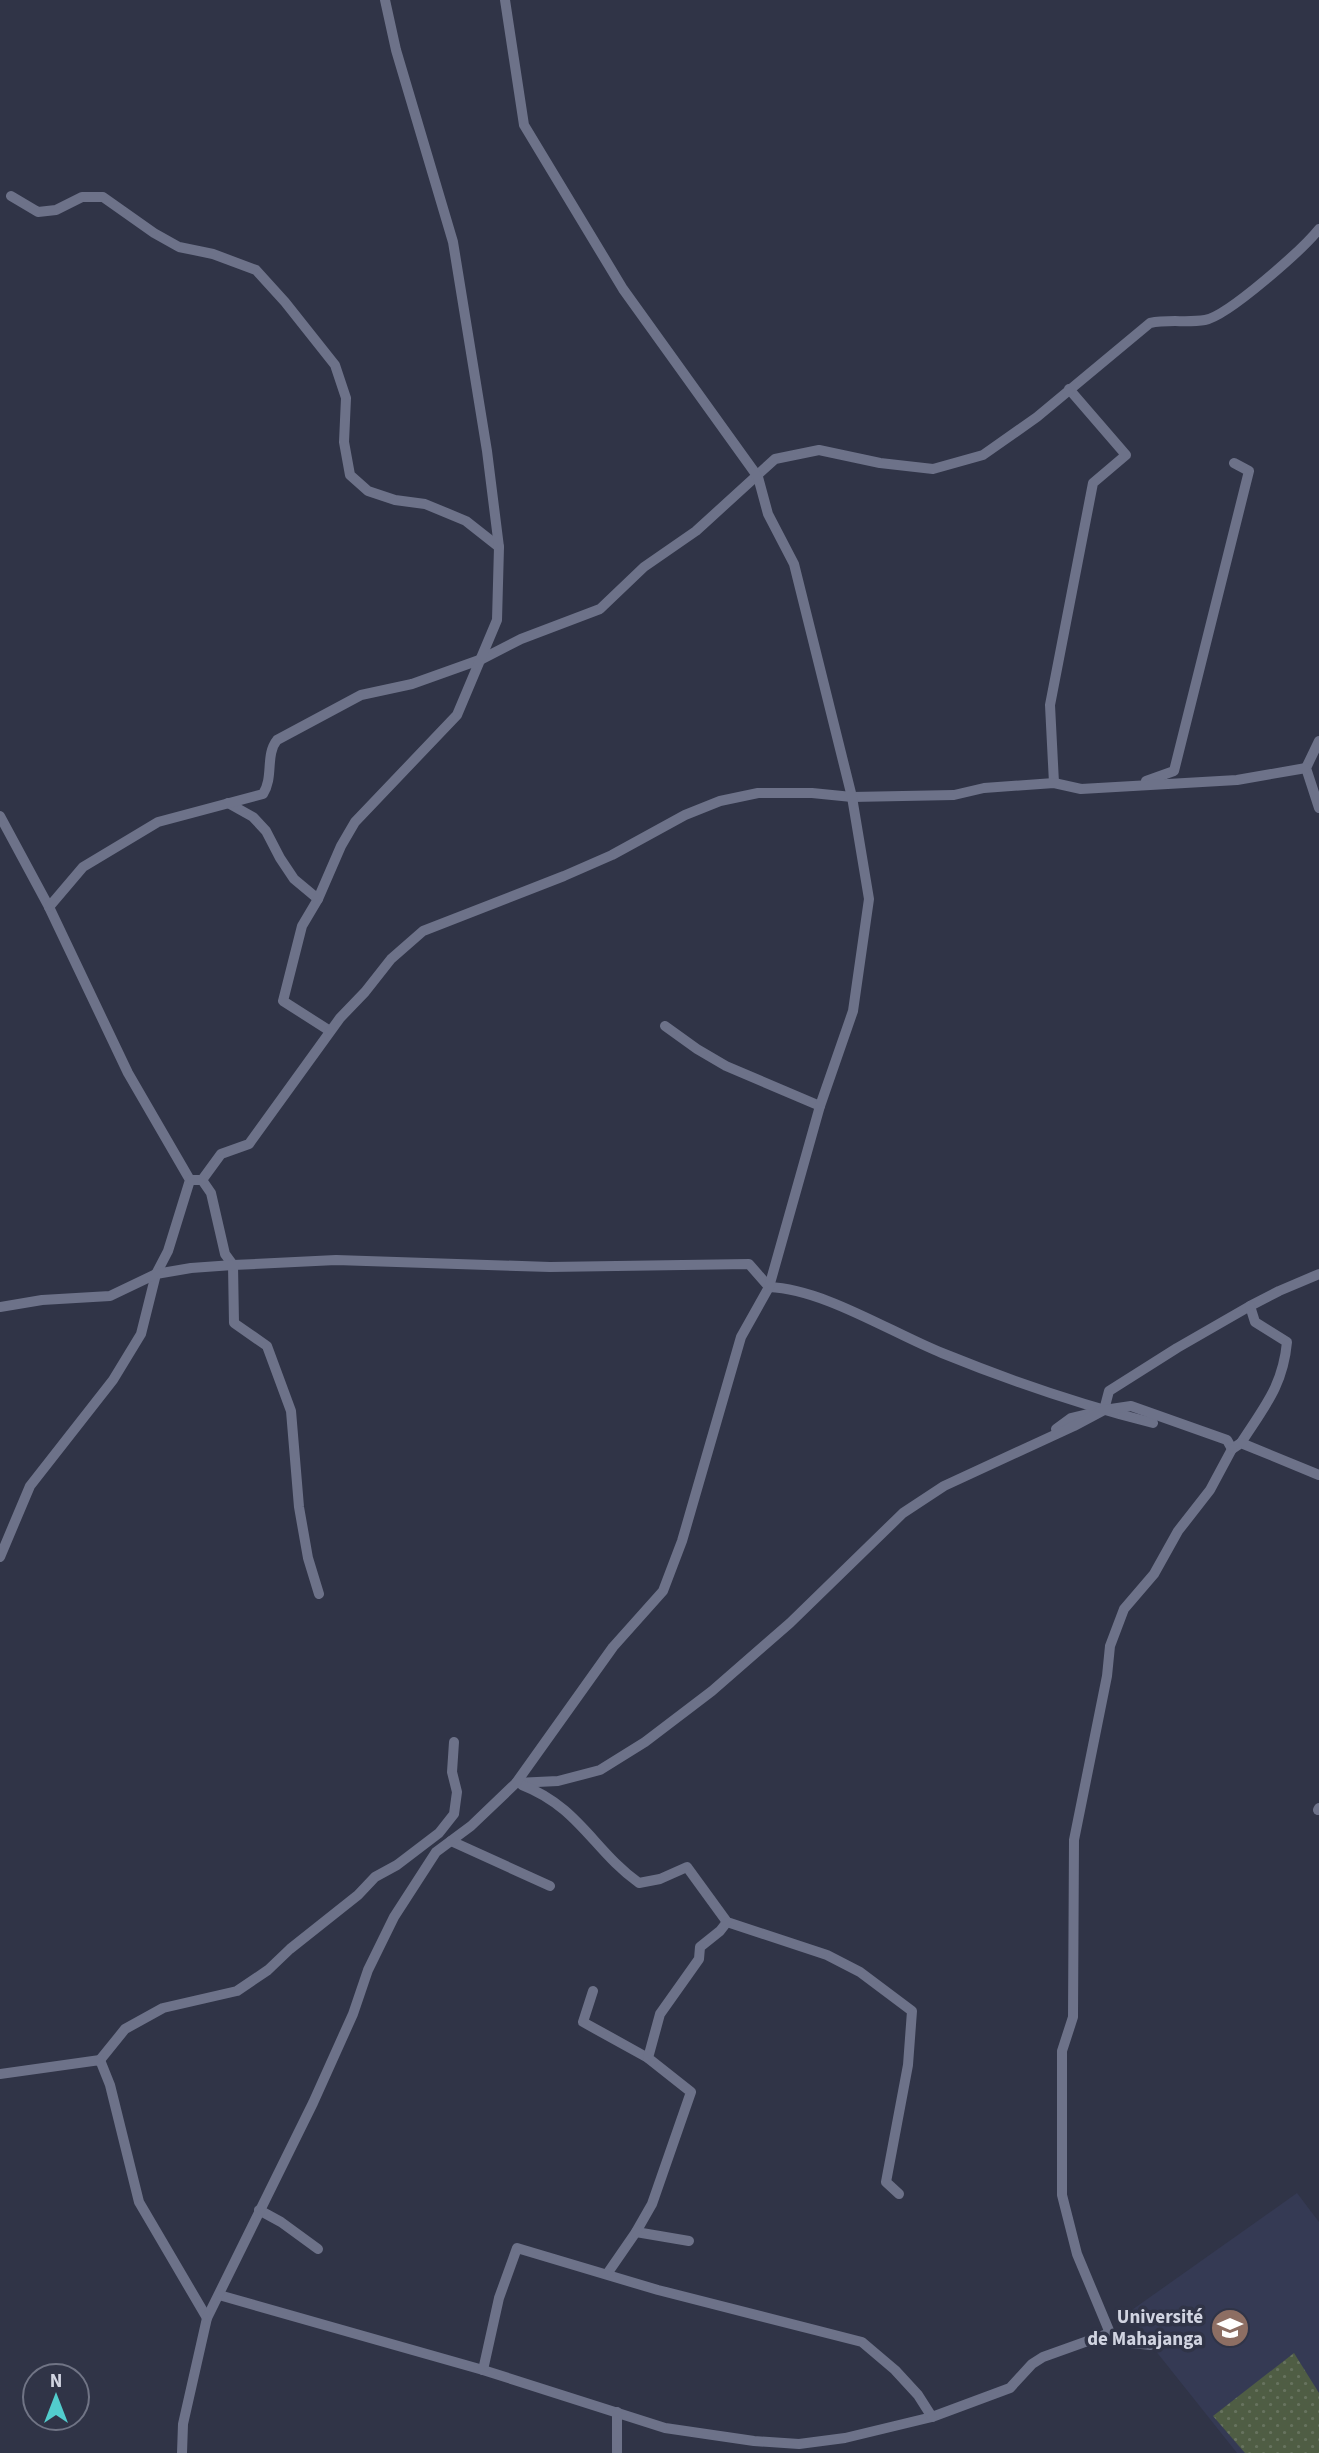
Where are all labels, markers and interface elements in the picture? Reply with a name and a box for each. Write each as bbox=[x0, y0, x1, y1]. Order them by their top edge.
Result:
place label: Université de Mahajanga bbox=[1087, 2304, 1203, 2353]
school or university icon: Université de Mahajanga bbox=[1209, 2307, 1251, 2349]
north arrow bbox=[21, 2362, 91, 2432]
text: N bbox=[50, 2368, 62, 2395]

